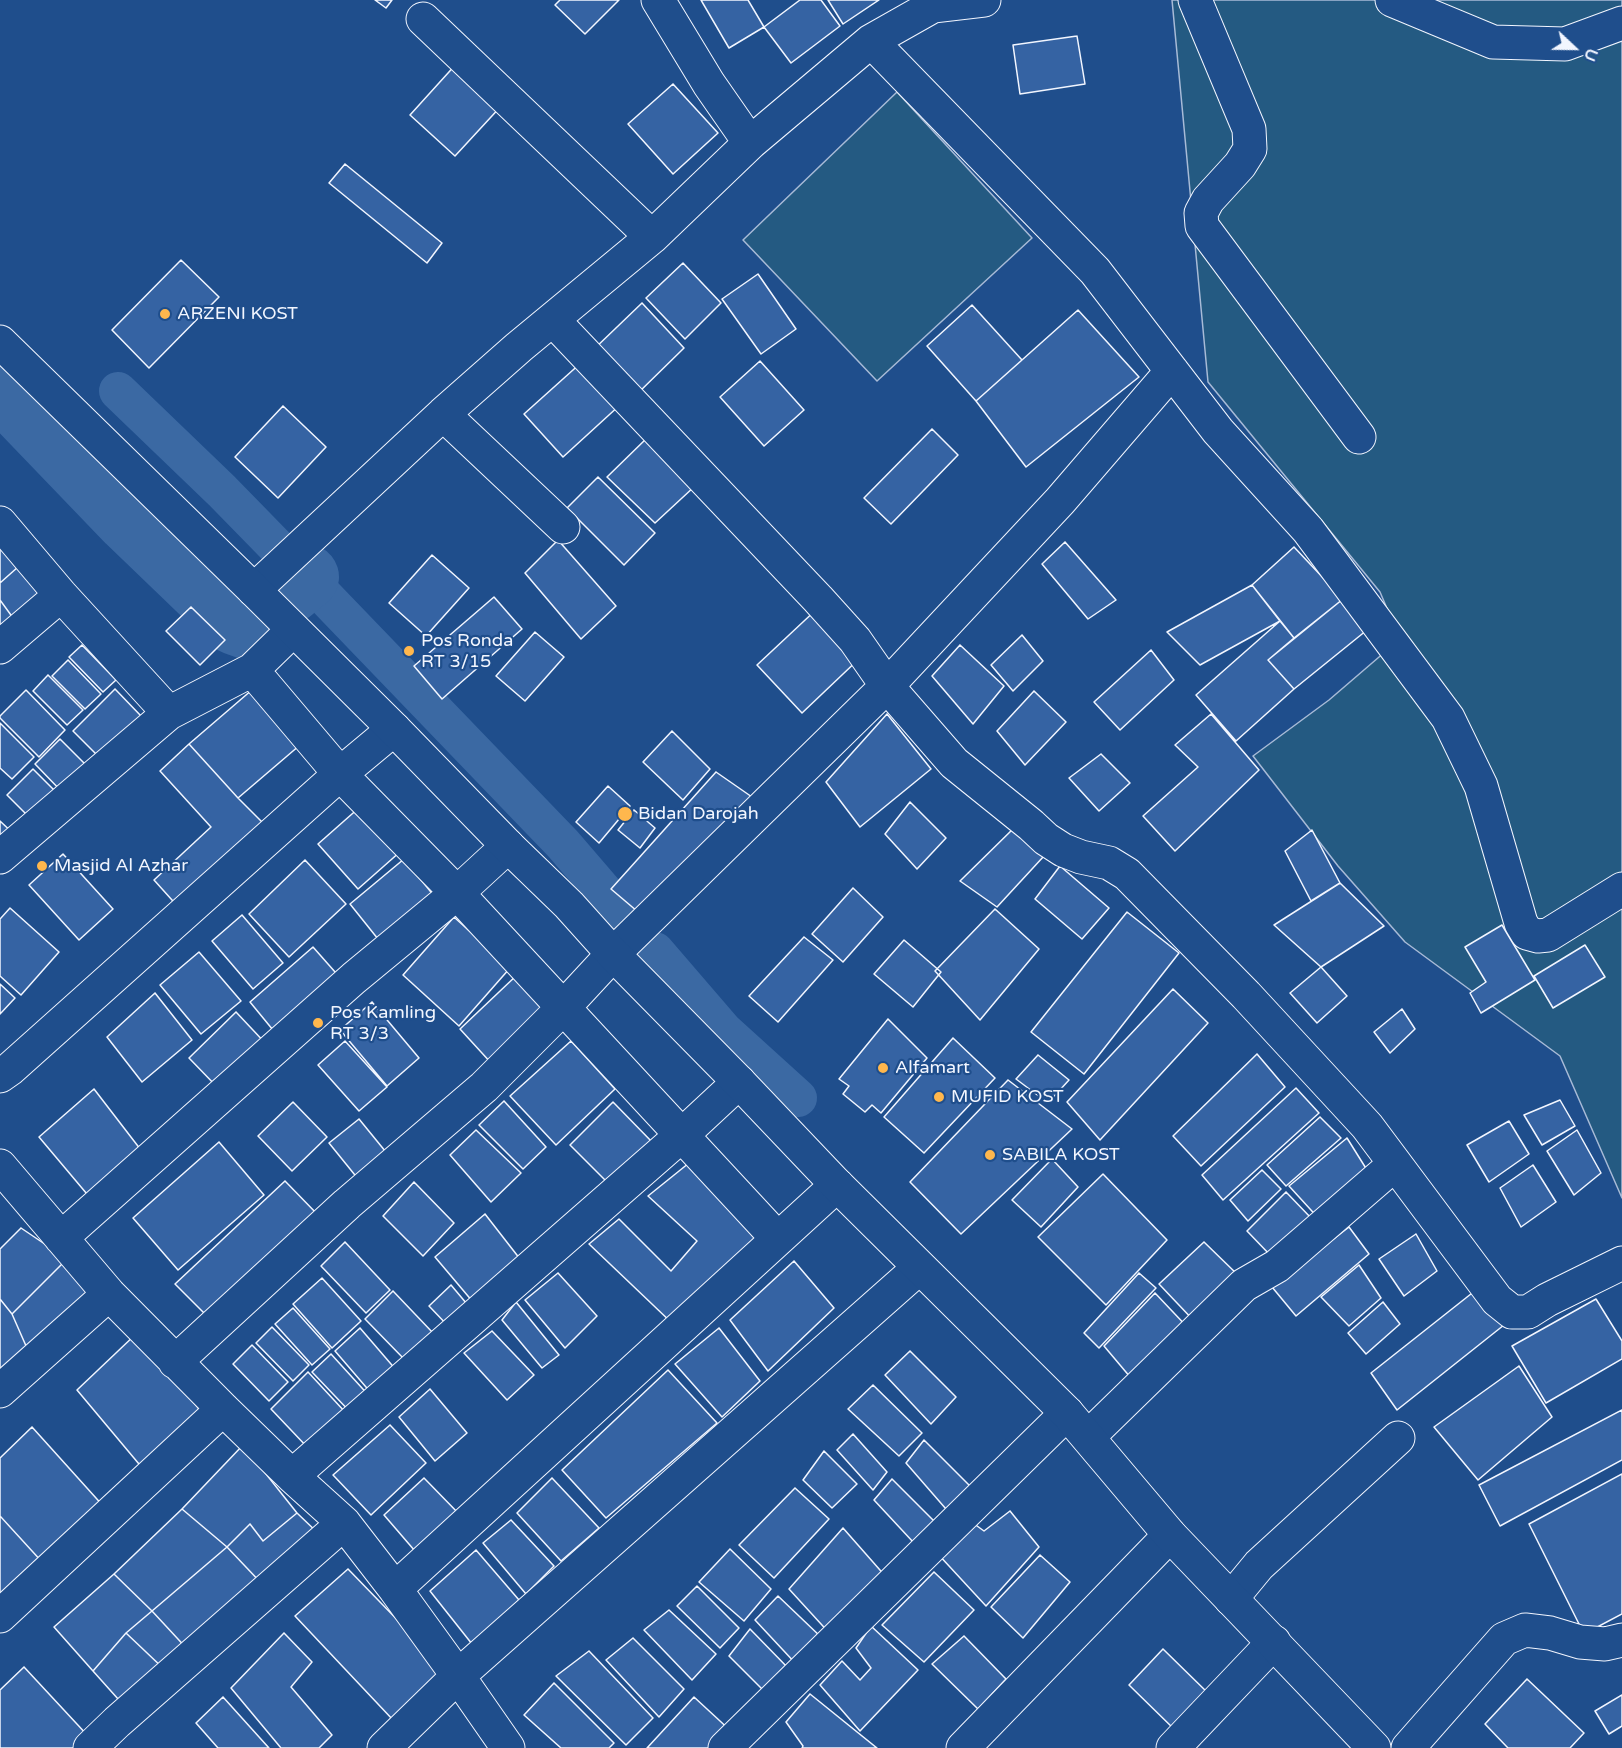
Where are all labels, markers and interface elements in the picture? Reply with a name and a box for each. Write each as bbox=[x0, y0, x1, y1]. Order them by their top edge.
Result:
north arrow bbox=[1544, 18, 1604, 78]
text: U bbox=[1579, 45, 1602, 64]
place label: ARZENI KOST bbox=[177, 303, 298, 325]
marker: ARZENI KOST bbox=[158, 307, 172, 321]
place label: Pos Ronda RT 3/15 bbox=[421, 630, 513, 672]
marker: Pos Ronda RT 3/15 bbox=[402, 644, 416, 658]
place label: Bidan Darojah bbox=[638, 803, 759, 825]
marker: Bidan Darojah bbox=[616, 805, 634, 823]
place label: Masjid Al Azhar bbox=[54, 855, 188, 877]
marker: Masjid Al Azhar bbox=[35, 859, 49, 873]
place label: Pos Kamling RT 3/3 bbox=[330, 1002, 436, 1044]
marker: Pos Kamling RT 3/3 bbox=[311, 1016, 325, 1030]
place label: Alfamart bbox=[895, 1057, 970, 1079]
marker: Alfamart bbox=[876, 1061, 890, 1075]
place label: MUFID KOST bbox=[951, 1086, 1064, 1108]
marker: MUFID KOST bbox=[932, 1090, 946, 1104]
place label: SABILA KOST bbox=[1002, 1144, 1120, 1166]
marker: SABILA KOST bbox=[983, 1148, 997, 1162]

